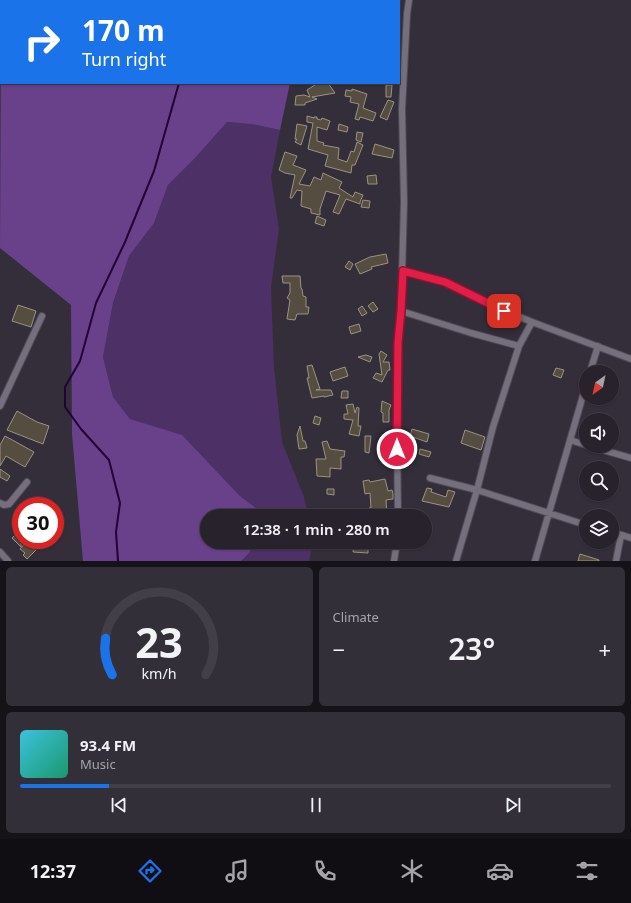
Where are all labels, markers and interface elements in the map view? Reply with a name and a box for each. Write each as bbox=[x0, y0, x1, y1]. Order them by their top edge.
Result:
text: 170 m bbox=[82, 11, 165, 49]
icon: right bbox=[16, 16, 68, 68]
text: Turn right bbox=[82, 47, 166, 71]
pin bbox=[487, 294, 521, 328]
icon: arrive bbox=[493, 300, 515, 322]
north arrow bbox=[579, 365, 619, 405]
map controls bbox=[579, 365, 619, 549]
button: sound bbox=[579, 413, 619, 453]
position arrow bbox=[376, 428, 418, 470]
button: search bbox=[579, 461, 619, 501]
speed limit sign: 30 bbox=[12, 497, 64, 549]
button: layers bbox=[579, 509, 619, 549]
text: 12:38 · 1 min · 280 m bbox=[242, 519, 390, 539]
text: Climate bbox=[333, 608, 379, 626]
text: 23 bbox=[135, 613, 183, 669]
text: 23° bbox=[448, 628, 495, 669]
text: − bbox=[333, 634, 345, 664]
text: + bbox=[598, 634, 611, 664]
text: km/h bbox=[142, 663, 177, 682]
text: 93.4 FM bbox=[80, 735, 136, 755]
text: Music bbox=[80, 755, 116, 773]
icon: previous bbox=[108, 794, 130, 816]
icon: pause bbox=[305, 794, 327, 816]
icon: next bbox=[502, 794, 524, 816]
icon: directions bbox=[136, 857, 164, 885]
icon: music bbox=[223, 857, 251, 885]
icon: phone bbox=[311, 857, 339, 885]
icon: climate bbox=[398, 857, 426, 885]
icon: car bbox=[486, 857, 514, 885]
icon: filters bbox=[573, 857, 601, 885]
text: 12:37 bbox=[30, 859, 76, 883]

